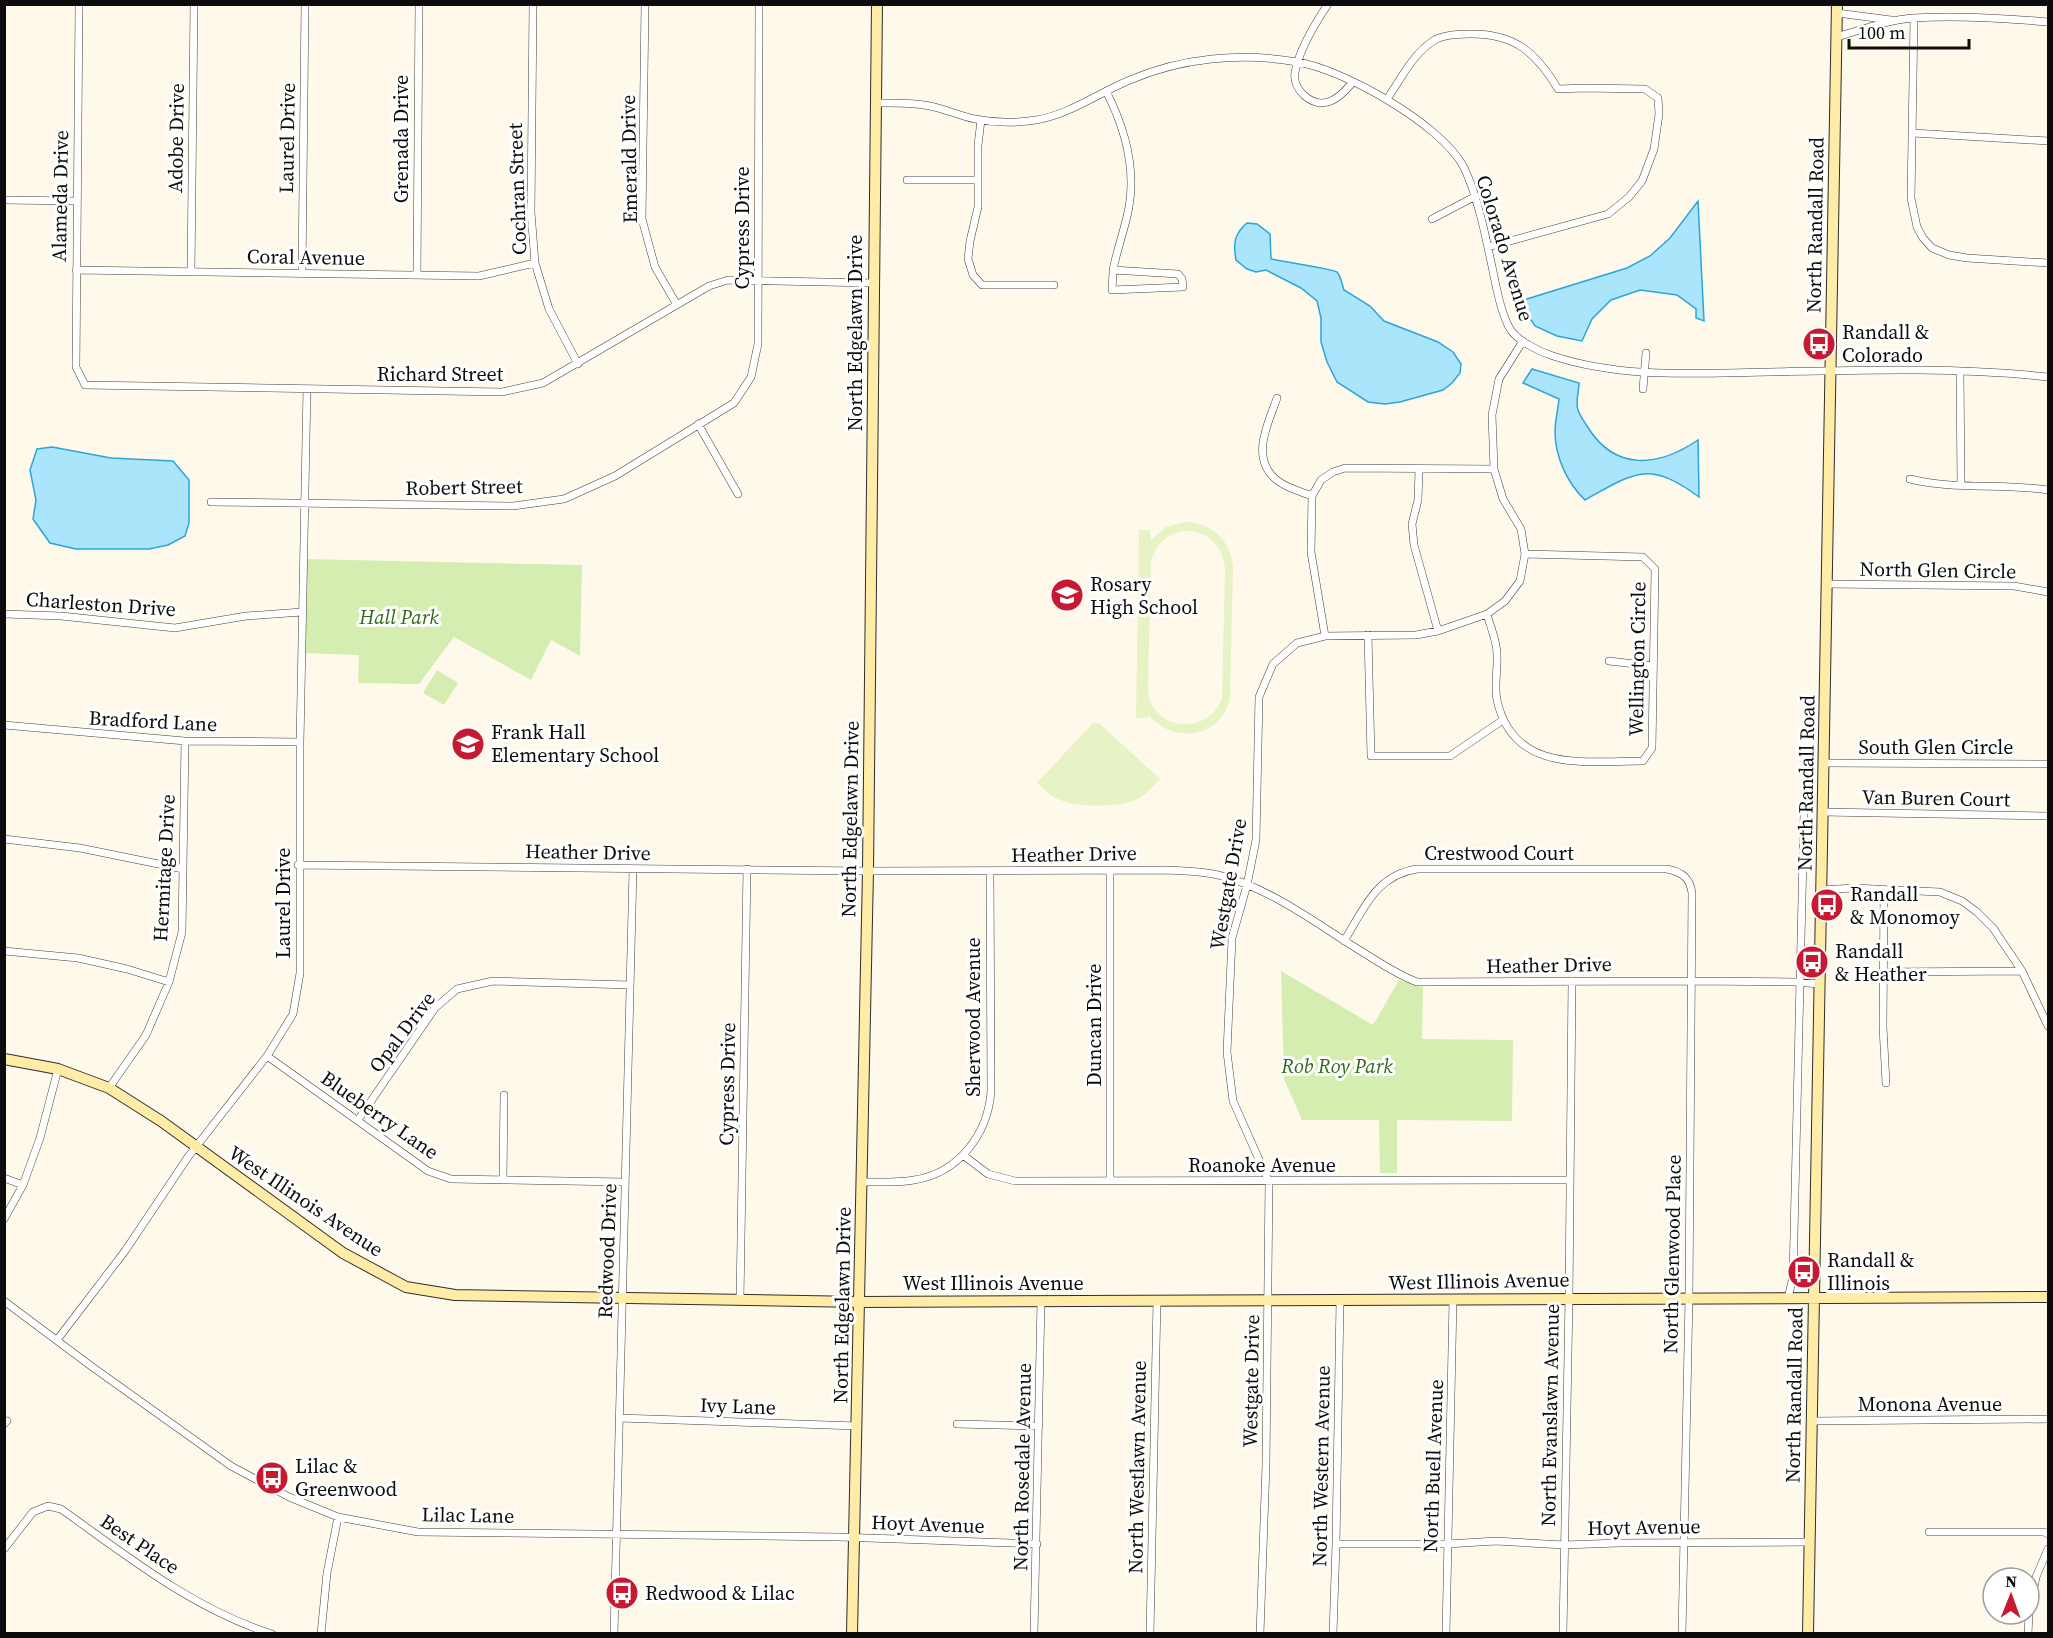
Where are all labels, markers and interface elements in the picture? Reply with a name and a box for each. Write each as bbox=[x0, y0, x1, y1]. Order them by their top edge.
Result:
scale bar bbox=[1849, 12, 1969, 50]
text: 100 m bbox=[1858, 20, 1905, 45]
street label: Grenada Drive bbox=[387, 75, 415, 203]
street label: Laurel Drive bbox=[272, 82, 302, 194]
street label: Adobe Drive bbox=[161, 83, 191, 193]
street label: Emerald Drive bbox=[614, 94, 644, 224]
street label: Cochran Street bbox=[501, 122, 533, 255]
street label: Alameda Drive bbox=[45, 130, 75, 262]
street label: North Randall Road bbox=[1799, 136, 1831, 313]
street label: Cypress Drive bbox=[728, 166, 756, 290]
street label: Colorado Avenue bbox=[1469, 172, 1541, 324]
street label: North Edgelawn Drive bbox=[841, 235, 869, 431]
street label: Coral Avenue bbox=[247, 242, 365, 272]
place label: Randall & Colorado bbox=[1842, 318, 1930, 369]
bus stop icon: Randall & Colorado bbox=[1801, 326, 1837, 362]
street label: Richard Street bbox=[377, 360, 504, 388]
street label: Robert Street bbox=[405, 472, 523, 502]
street label: North Glen Circle bbox=[1859, 555, 2017, 585]
place label: Rosary High School bbox=[1090, 570, 1198, 621]
school or university icon: Rosary High School bbox=[1049, 577, 1085, 613]
street label: Wellington Circle bbox=[1622, 581, 1652, 737]
street label: Charleston Drive bbox=[25, 585, 177, 623]
park label: Hall Park bbox=[358, 603, 439, 631]
street label: North Randall Road bbox=[1790, 694, 1822, 871]
street label: Bradford Lane bbox=[88, 704, 218, 738]
place label: Frank Hall Elementary School bbox=[491, 718, 659, 769]
street label: North Edgelawn Drive bbox=[834, 720, 866, 918]
school or university icon: Frank Hall Elementary School bbox=[450, 726, 486, 762]
street label: South Glen Circle bbox=[1859, 733, 2013, 761]
street label: Van Buren Court bbox=[1862, 783, 2011, 813]
street label: Hermitage Drive bbox=[146, 794, 182, 942]
street label: Westgate Drive bbox=[1203, 816, 1253, 952]
street label: Heather Drive bbox=[525, 837, 651, 867]
street label: Heather Drive bbox=[1011, 839, 1137, 869]
street label: Crestwood Court bbox=[1424, 839, 1574, 867]
street label: Laurel Drive bbox=[269, 848, 297, 958]
place label: Randall & Monomoy bbox=[1850, 880, 1961, 931]
bus stop icon: Randall & Monomoy bbox=[1809, 887, 1845, 923]
street label: Sherwood Avenue bbox=[959, 937, 987, 1097]
place label: Randall & Heather bbox=[1835, 937, 1927, 988]
bus stop icon: Randall & Heather bbox=[1794, 944, 1830, 980]
street label: Heather Drive bbox=[1486, 950, 1612, 980]
street label: Duncan Drive bbox=[1080, 964, 1108, 1086]
street label: Opal Drive bbox=[362, 986, 442, 1078]
street label: Cypress Drive bbox=[712, 1022, 742, 1146]
park label: Rob Roy Park bbox=[1280, 1052, 1393, 1080]
street label: Blueberry Lane bbox=[316, 1064, 444, 1166]
street label: West Illinois Avenue bbox=[223, 1139, 389, 1263]
street label: Roanoke Avenue bbox=[1188, 1151, 1336, 1179]
street label: North Glenwood Place bbox=[1656, 1154, 1688, 1354]
street label: Redwood Drive bbox=[591, 1183, 623, 1319]
street label: North Edgelawn Drive bbox=[826, 1206, 858, 1404]
place label: Randall & Illinois bbox=[1827, 1246, 1915, 1297]
bus stop icon: Randall & Illinois bbox=[1786, 1254, 1822, 1290]
street label: West Illinois Avenue bbox=[1388, 1265, 1570, 1297]
street label: West Illinois Avenue bbox=[902, 1269, 1084, 1297]
street label: North Evanslawn Avenue bbox=[1534, 1303, 1566, 1527]
street label: North Randall Road bbox=[1778, 1306, 1810, 1483]
street label: Westgate Drive bbox=[1236, 1314, 1266, 1448]
street label: North Westlawn Avenue bbox=[1121, 1360, 1153, 1574]
street label: North Rosedale Avenue bbox=[1006, 1363, 1038, 1571]
street label: North Western Avenue bbox=[1305, 1365, 1337, 1567]
street label: North Buell Avenue bbox=[1416, 1379, 1450, 1553]
street label: Monona Avenue bbox=[1858, 1390, 2002, 1418]
street label: Ivy Lane bbox=[699, 1391, 777, 1421]
place label: Lilac & Greenwood bbox=[295, 1452, 398, 1503]
bus stop icon: Lilac & Greenwood bbox=[254, 1460, 290, 1496]
street label: Lilac Lane bbox=[421, 1500, 515, 1530]
street label: Best Place bbox=[95, 1507, 185, 1581]
street label: Hoyt Avenue bbox=[871, 1508, 985, 1540]
street label: Hoyt Avenue bbox=[1587, 1512, 1701, 1542]
north arrow bbox=[1981, 1566, 2041, 1626]
text: N bbox=[2005, 1570, 2018, 1592]
bus stop icon: Redwood & Lilac bbox=[604, 1575, 640, 1611]
place label: Redwood & Lilac bbox=[645, 1579, 795, 1607]

